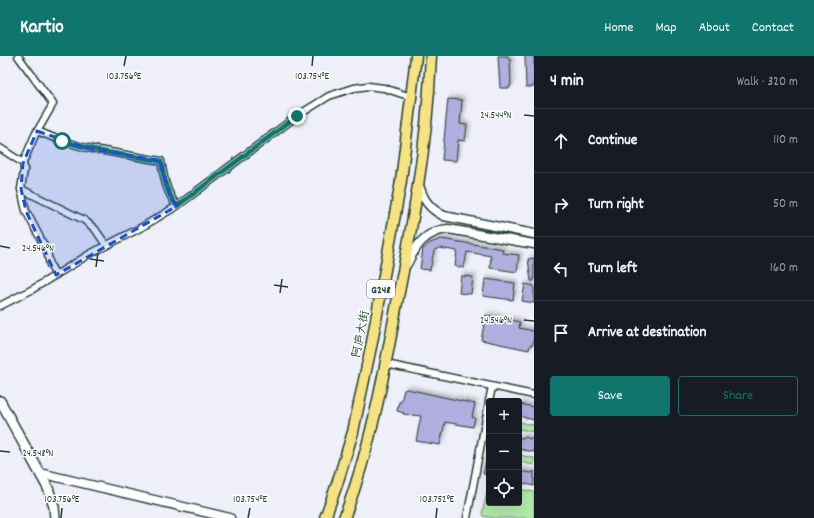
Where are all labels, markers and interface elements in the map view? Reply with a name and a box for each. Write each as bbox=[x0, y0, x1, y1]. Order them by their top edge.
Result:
text: Kartio bbox=[20, 15, 64, 42]
text: Home bbox=[604, 18, 633, 38]
text: Map bbox=[655, 18, 677, 38]
text: About bbox=[699, 18, 730, 38]
text: Contact bbox=[752, 18, 794, 38]
text: 103.756°E bbox=[107, 70, 142, 84]
text: 103.754°E bbox=[295, 70, 330, 84]
text: 4 min bbox=[550, 70, 584, 94]
text: Walk · 320 m bbox=[737, 73, 798, 92]
route end bbox=[288, 107, 306, 125]
text: 24.544°N bbox=[480, 109, 512, 123]
icon: ahead bbox=[550, 130, 572, 152]
text: Continue bbox=[588, 130, 637, 152]
text: 110 m bbox=[773, 131, 798, 150]
route start bbox=[53, 132, 71, 150]
icon: right bbox=[550, 194, 572, 216]
text: Turn right bbox=[588, 194, 644, 216]
text: 50 m bbox=[773, 195, 798, 214]
text: 24.546°N bbox=[22, 242, 54, 256]
icon: left bbox=[550, 258, 572, 280]
text: Turn left bbox=[588, 258, 637, 280]
text: 160 m bbox=[770, 259, 798, 278]
road number: G248 bbox=[367, 280, 395, 298]
street label: 阿庐大街 bbox=[349, 309, 374, 359]
text: 24.546°N bbox=[480, 314, 512, 328]
icon: arrive bbox=[550, 322, 572, 344]
text: Arrive at destination bbox=[588, 322, 706, 344]
button: Save bbox=[550, 376, 670, 416]
button: Share bbox=[678, 376, 798, 416]
map controls bbox=[486, 398, 522, 506]
button: + bbox=[486, 398, 522, 434]
button: − bbox=[486, 434, 522, 470]
text: 24.548°N bbox=[22, 447, 54, 461]
button: locate bbox=[486, 470, 522, 506]
text: 103.756°E bbox=[45, 493, 80, 507]
text: 103.754°E bbox=[233, 493, 268, 507]
text: 103.752°E bbox=[420, 493, 455, 507]

